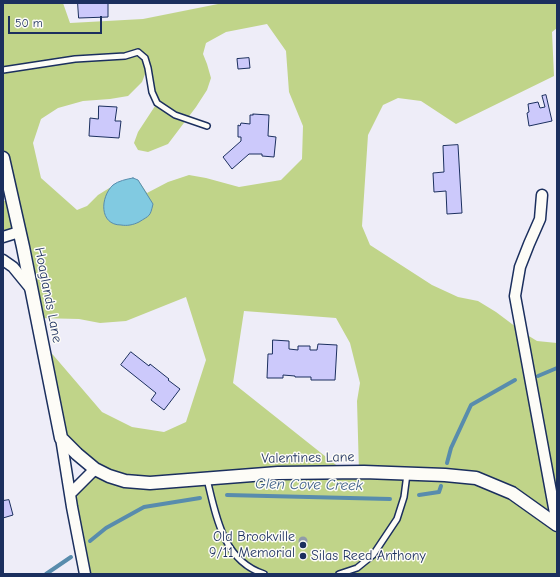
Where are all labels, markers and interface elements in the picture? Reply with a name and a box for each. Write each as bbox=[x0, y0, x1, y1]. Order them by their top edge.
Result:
scale bar bbox=[10, 8, 104, 34]
text: 50 m bbox=[15, 16, 43, 30]
street label: Hoaglands Lane bbox=[31, 246, 65, 344]
street label: Valentines Lane bbox=[261, 449, 355, 467]
water label: Glen Cove Creek bbox=[255, 475, 363, 495]
place label: Old Brookville 9/11 Memorial bbox=[209, 529, 295, 562]
marker: Old Brookville 9/11 Memorial bbox=[298, 540, 308, 550]
place label: Silas Reed Anthony bbox=[311, 548, 426, 564]
marker: Silas Reed Anthony bbox=[298, 551, 308, 561]

